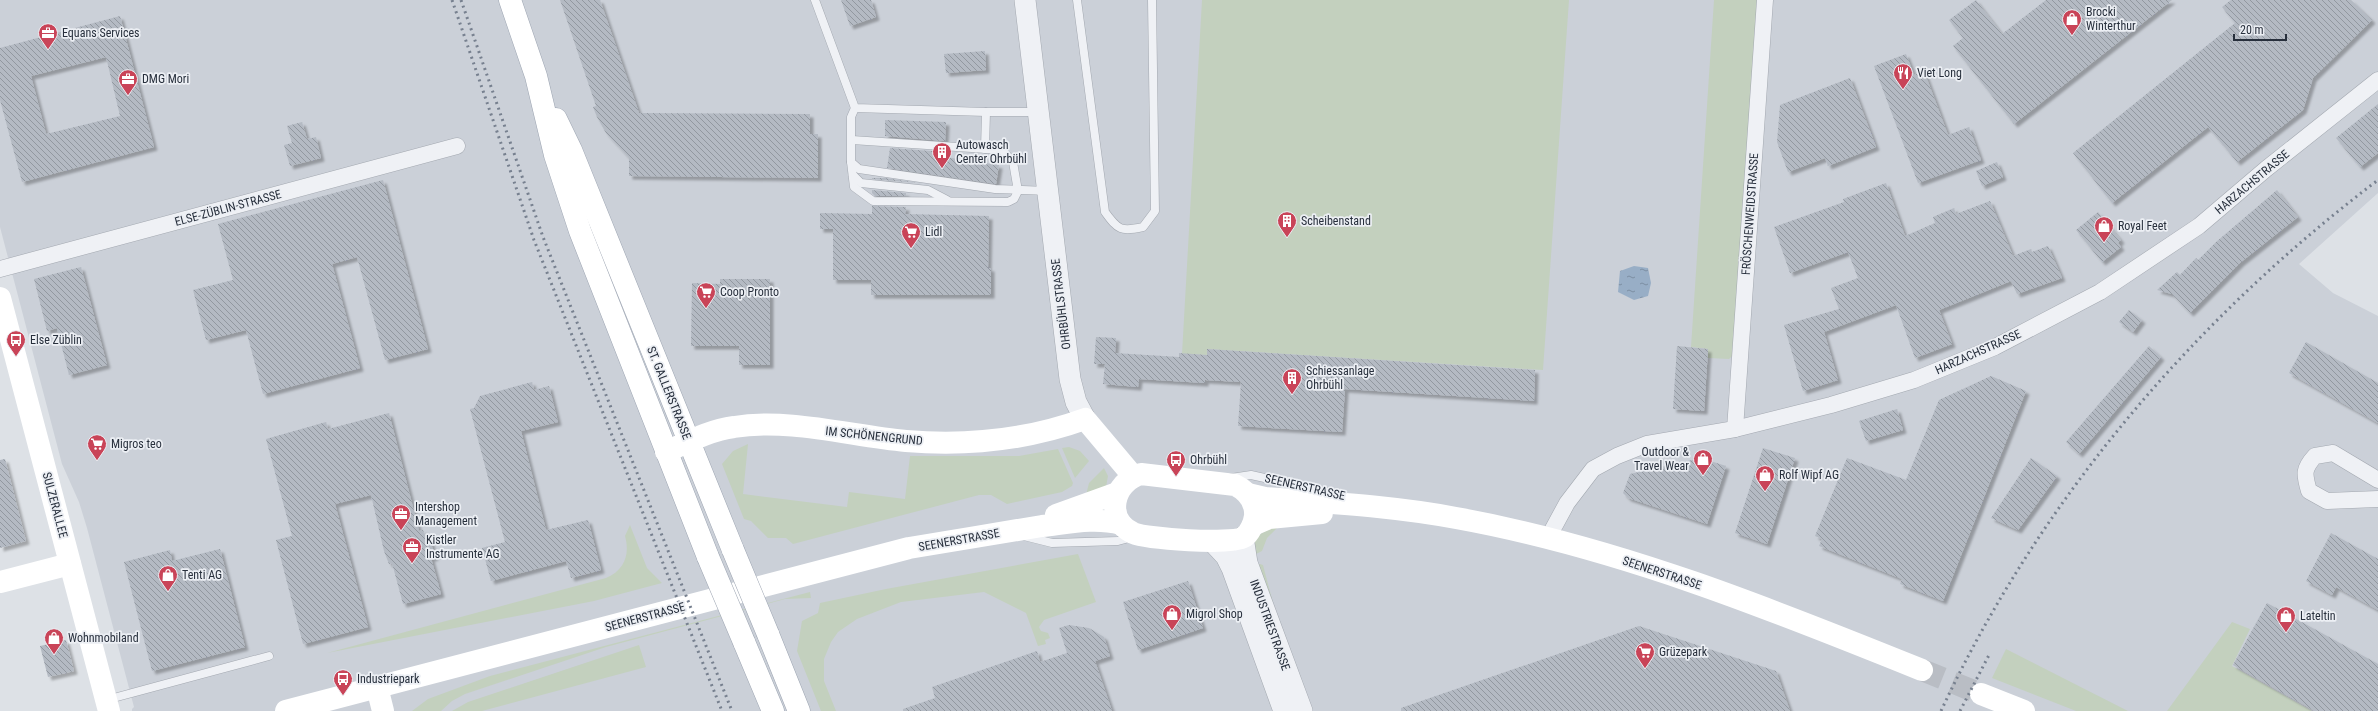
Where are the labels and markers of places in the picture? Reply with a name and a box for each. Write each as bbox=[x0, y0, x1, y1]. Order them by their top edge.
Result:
place label: Brocki Winterthur bbox=[2086, 5, 2136, 33]
shop icon: Brocki Winterthur bbox=[2061, 8, 2083, 36]
office icon: Equans Services bbox=[37, 22, 59, 50]
place label: Equans Services bbox=[62, 26, 140, 40]
restaurant icon: Viet Long bbox=[1892, 62, 1914, 90]
place label: Viet Long bbox=[1917, 66, 1962, 80]
office icon: DMG Mori bbox=[117, 68, 139, 96]
place label: DMG Mori bbox=[142, 72, 189, 86]
place label: Autowasch Center Ohrbühl bbox=[956, 138, 1027, 166]
building icon: Autowasch Center Ohrbühl bbox=[931, 141, 953, 169]
building icon: Scheibenstand bbox=[1276, 210, 1298, 238]
place label: Scheibenstand bbox=[1301, 214, 1371, 228]
shop icon: Royal Feet bbox=[2093, 215, 2115, 243]
place label: Royal Feet bbox=[2118, 219, 2167, 233]
supermarket icon: Lidl bbox=[900, 221, 922, 249]
place label: Lidl bbox=[925, 225, 942, 239]
supermarket icon: Coop Pronto bbox=[695, 281, 717, 309]
place label: Coop Pronto bbox=[720, 285, 779, 299]
bus stop icon: Else Züblin bbox=[5, 329, 27, 357]
place label: Else Züblin bbox=[30, 333, 82, 347]
place label: Schiessanlage Ohrbühl bbox=[1306, 364, 1375, 392]
building icon: Schiessanlage Ohrbühl bbox=[1281, 367, 1303, 395]
supermarket icon: Migros teo bbox=[86, 433, 108, 461]
place label: Migros teo bbox=[111, 437, 162, 451]
place label: Outdoor & Travel Wear bbox=[1634, 445, 1689, 473]
shop icon: Outdoor & Travel Wear bbox=[1692, 448, 1714, 476]
bus stop icon: Ohrbühl bbox=[1165, 449, 1187, 477]
place label: Ohrbühl bbox=[1190, 453, 1227, 467]
shop icon: Rolf Wipf AG bbox=[1754, 464, 1776, 492]
place label: Rolf Wipf AG bbox=[1779, 468, 1839, 482]
place label: Intershop Management bbox=[415, 500, 477, 528]
office icon: Intershop Management bbox=[390, 503, 412, 531]
place label: Kistler Instrumente AG bbox=[426, 533, 500, 561]
office icon: Kistler Instrumente AG bbox=[401, 536, 423, 564]
shop icon: Tenti AG bbox=[157, 564, 179, 592]
place label: Tenti AG bbox=[182, 568, 222, 582]
shop icon: Migrol Shop bbox=[1161, 603, 1183, 631]
shop icon: Lateltin bbox=[2275, 605, 2297, 633]
place label: Migrol Shop bbox=[1186, 607, 1243, 621]
place label: Lateltin bbox=[2300, 609, 2336, 623]
shop icon: Wohnmobiland bbox=[43, 627, 65, 655]
place label: Wohnmobiland bbox=[68, 631, 139, 645]
supermarket icon: Grüzepark bbox=[1634, 641, 1656, 669]
place label: Grüzepark bbox=[1659, 645, 1708, 659]
bus stop icon: Industriepark bbox=[332, 668, 354, 696]
place label: Industriepark bbox=[357, 672, 420, 686]

